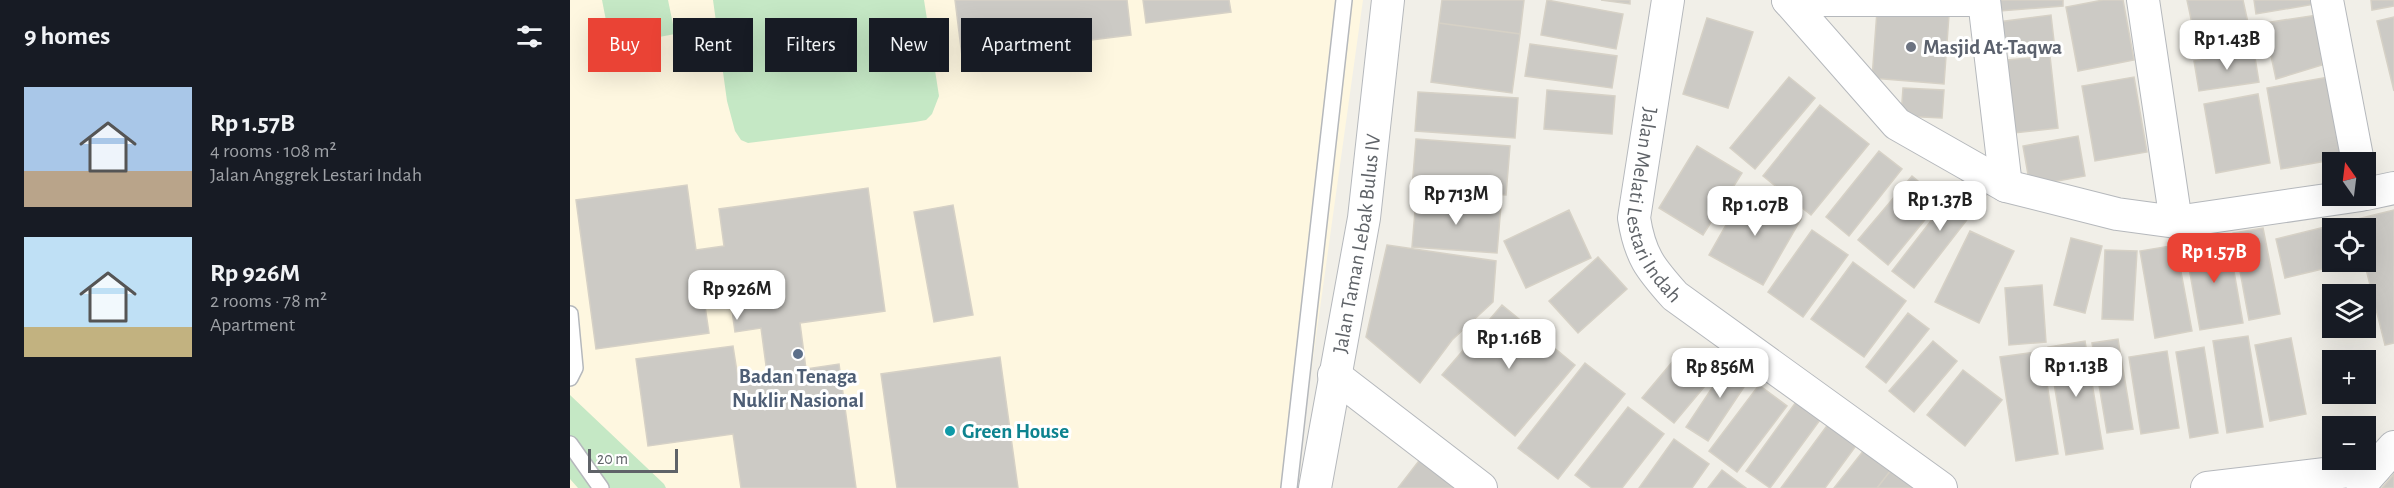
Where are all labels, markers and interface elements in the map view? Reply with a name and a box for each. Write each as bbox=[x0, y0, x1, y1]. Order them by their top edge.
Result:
chip: Buy bbox=[588, 18, 661, 72]
chip: Rent bbox=[673, 18, 753, 72]
chip: Filters bbox=[765, 18, 857, 72]
chip: New bbox=[869, 18, 949, 72]
chip: Apartment bbox=[961, 18, 1092, 72]
icon: filters bbox=[513, 20, 546, 53]
pin: Rp 1.43B bbox=[2165, 20, 2289, 71]
text: 9 homes bbox=[24, 23, 110, 49]
text: Rp 1.43B bbox=[2194, 29, 2260, 49]
place label: Masjid At-Taqwa bbox=[1923, 37, 2062, 58]
marker: Masjid At-Taqwa bbox=[1904, 40, 1918, 54]
street label: Jalan Melati Lestari Indah bbox=[1623, 106, 1686, 306]
text: Rp 1.57B bbox=[210, 110, 295, 136]
icon: home bbox=[72, 111, 144, 183]
street label: Jalan Taman Lebak Bulus IV bbox=[1329, 133, 1384, 355]
text: 4 rooms · 108 m² bbox=[210, 141, 337, 161]
north arrow bbox=[2322, 152, 2376, 206]
map controls bbox=[2322, 152, 2376, 470]
text: Jalan Anggrek Lestari Indah bbox=[210, 165, 422, 185]
pin: Rp 713M bbox=[1401, 175, 1511, 226]
pin: Rp 1.37B bbox=[1878, 181, 2002, 232]
text: Rp 713M bbox=[1423, 184, 1489, 204]
pin: Rp 1.07B bbox=[1693, 186, 1817, 237]
text: Rp 1.37B bbox=[1907, 190, 1973, 210]
text: Rp 1.07B bbox=[1721, 195, 1789, 215]
button: locate bbox=[2322, 218, 2376, 272]
pin: Rp 1.57B bbox=[2152, 233, 2276, 284]
text: Rp 1.57B bbox=[2181, 242, 2247, 262]
text: Rp 926M bbox=[210, 260, 300, 286]
icon: home bbox=[72, 261, 144, 333]
pin: Rp 926M bbox=[682, 270, 792, 321]
text: Rp 926M bbox=[702, 279, 772, 299]
button: layers bbox=[2322, 284, 2376, 338]
text: 2 rooms · 78 m² bbox=[210, 291, 327, 311]
text: Apartment bbox=[210, 315, 295, 335]
pin: Rp 1.16B bbox=[1447, 319, 1571, 370]
text: Rp 1.16B bbox=[1477, 328, 1542, 348]
marker: Badan Tenaga Nuklir Nasional bbox=[791, 347, 805, 361]
pin: Rp 1.13B bbox=[2014, 347, 2138, 398]
pin: Rp 856M bbox=[1665, 348, 1775, 399]
button: + bbox=[2322, 350, 2376, 404]
text: Rp 1.13B bbox=[2044, 356, 2108, 376]
text: Rp 856M bbox=[1686, 357, 1754, 377]
place label: Badan Tenaga Nuklir Nasional bbox=[732, 366, 864, 411]
button: − bbox=[2322, 416, 2376, 470]
place label: Green House bbox=[962, 421, 1069, 442]
marker: Green House bbox=[943, 424, 957, 438]
scale bar bbox=[588, 446, 678, 474]
text: 20 m bbox=[597, 451, 628, 467]

